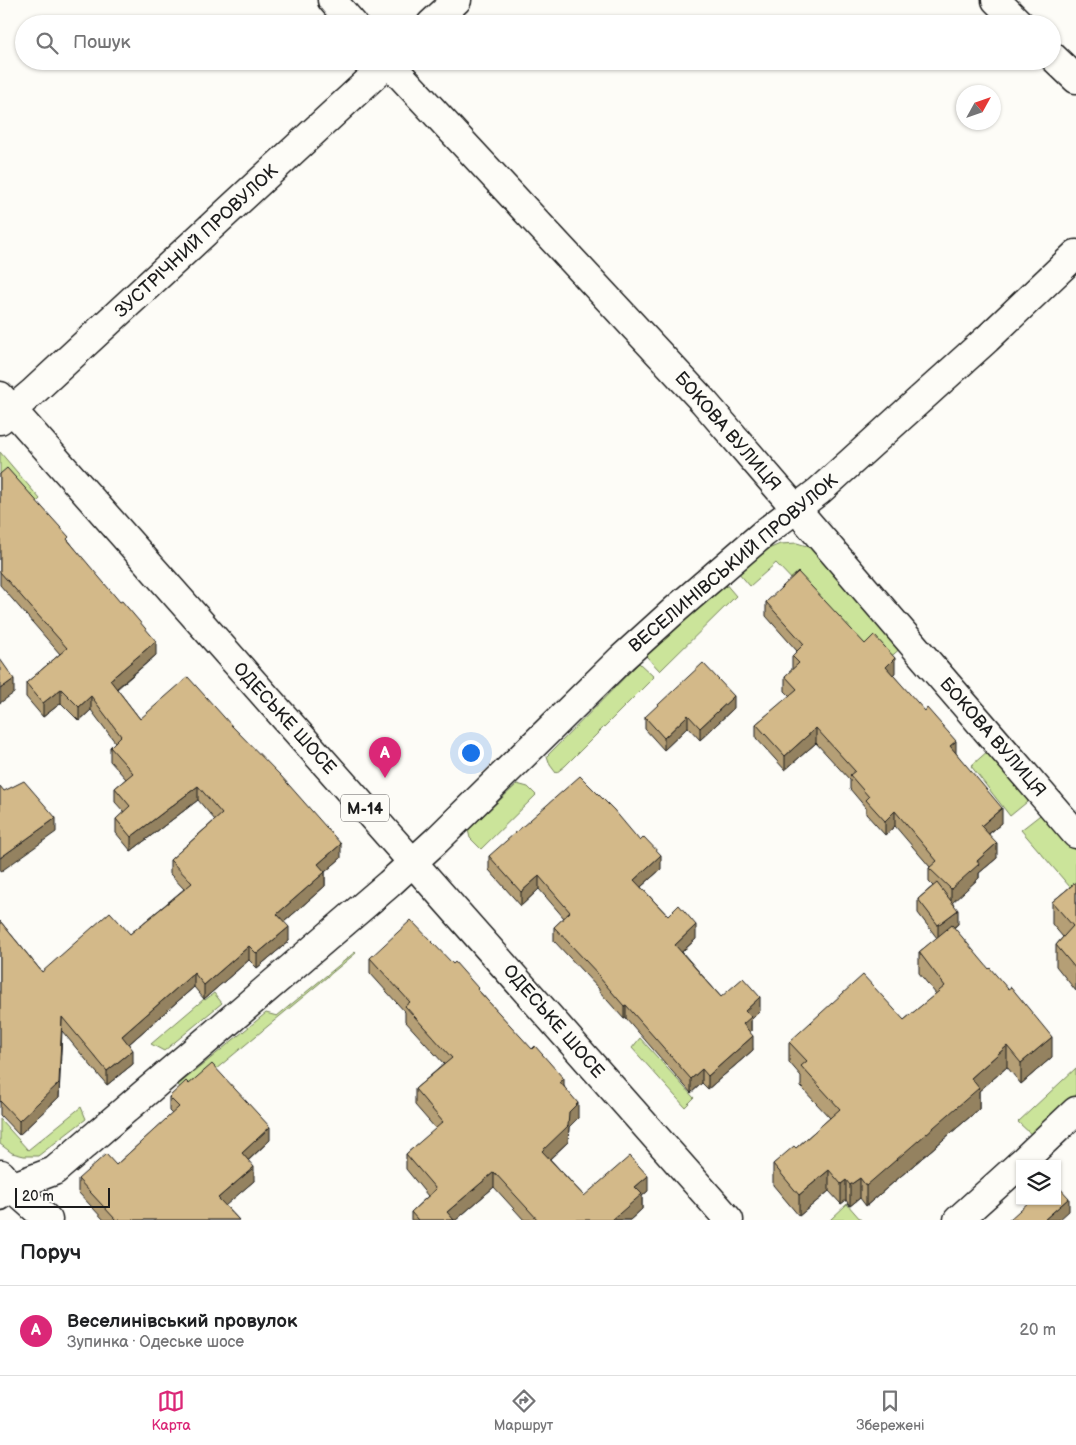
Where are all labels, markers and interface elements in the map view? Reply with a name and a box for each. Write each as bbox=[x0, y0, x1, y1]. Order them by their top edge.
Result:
search box bbox=[15, 15, 1061, 70]
icon: search bbox=[33, 29, 61, 57]
text: Пошук bbox=[73, 31, 131, 54]
north arrow bbox=[956, 85, 1001, 130]
street label: ЗУСТРІЧНИЙ ПРОВУЛОК bbox=[111, 160, 282, 322]
street label: БОКОВА ВУЛИЦЯ bbox=[670, 367, 785, 495]
street label: ВЕСЕЛИНІВСЬКИЙ ПРОВУЛОК bbox=[625, 470, 842, 657]
street label: ОДЕСЬКЕ ШОСЕ bbox=[229, 658, 340, 779]
street label: БОКОВА ВУЛИЦЯ bbox=[935, 673, 1050, 801]
pin: A bbox=[369, 737, 401, 778]
your location bbox=[458, 740, 484, 766]
road number: М-14 bbox=[341, 794, 389, 821]
street label: ОДЕСЬКЕ ШОСЕ bbox=[499, 960, 609, 1082]
map controls bbox=[1016, 1160, 1061, 1205]
button: layers bbox=[1016, 1160, 1061, 1205]
scale bar bbox=[15, 1185, 110, 1208]
text: 20 m bbox=[22, 1188, 54, 1205]
text: Поруч bbox=[20, 1240, 81, 1265]
text: Веселинівський провулок bbox=[67, 1310, 297, 1333]
text: A bbox=[31, 1321, 41, 1340]
text: 20 m bbox=[1020, 1321, 1056, 1340]
text: Зупинка · Одеське шосе bbox=[67, 1333, 244, 1352]
tab: Карта bbox=[151, 1387, 191, 1434]
tab: Маршрут bbox=[494, 1387, 553, 1434]
tab: Збережені bbox=[856, 1387, 925, 1434]

